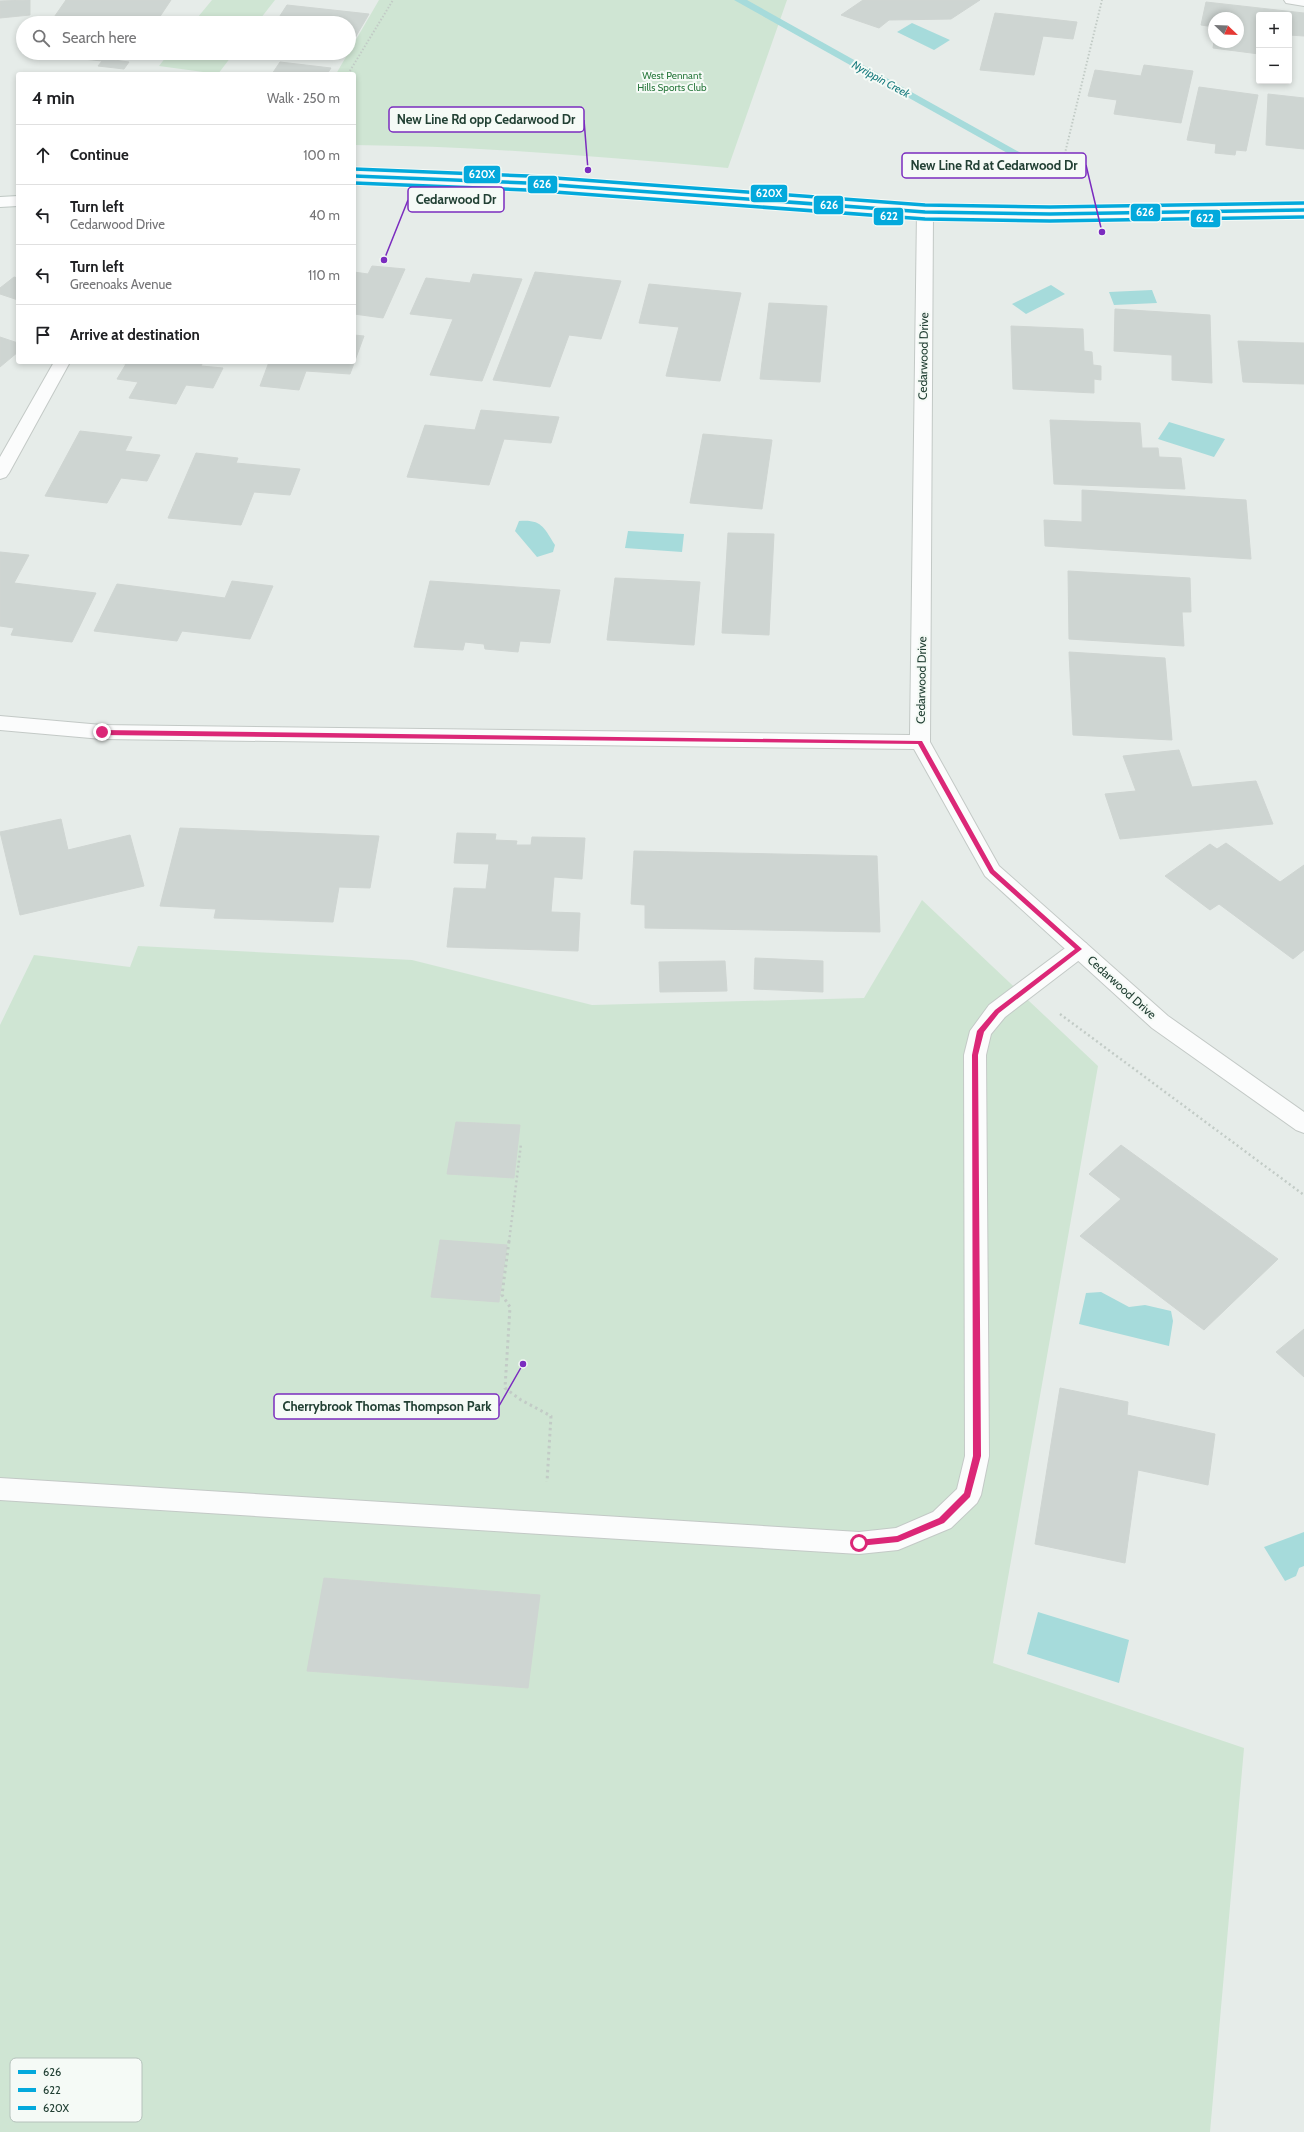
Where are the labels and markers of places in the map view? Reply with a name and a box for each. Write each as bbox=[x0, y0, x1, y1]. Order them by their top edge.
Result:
callout: New Line Rd opp Cedarwood Dr bbox=[389, 107, 584, 132]
callout: New Line Rd at Cedarwood Dr bbox=[902, 153, 1086, 178]
callout: Cedarwood Dr bbox=[408, 187, 504, 212]
callout: Cherrybrook Thomas Thompson Park bbox=[274, 1394, 499, 1419]

